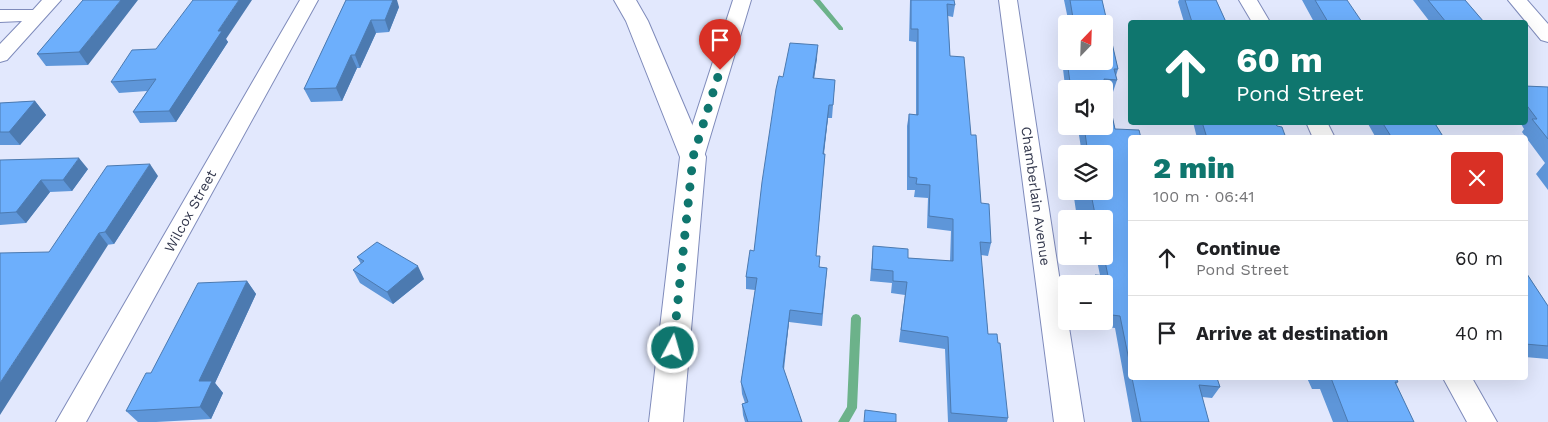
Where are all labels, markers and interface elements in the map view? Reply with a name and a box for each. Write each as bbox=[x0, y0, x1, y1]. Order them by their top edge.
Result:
north arrow bbox=[1058, 15, 1112, 70]
map controls bbox=[1058, 15, 1113, 330]
pin bbox=[699, 19, 741, 70]
icon: arrive bbox=[706, 26, 734, 54]
text: 60 m bbox=[1236, 39, 1323, 81]
icon: ahead bbox=[1153, 40, 1218, 105]
button: sound bbox=[1058, 80, 1113, 135]
text: Pond Street bbox=[1236, 81, 1364, 106]
street label: Chamberlain Avenue bbox=[1018, 125, 1054, 267]
button: layers bbox=[1058, 145, 1113, 200]
text: 2 min bbox=[1153, 150, 1235, 185]
button: close bbox=[1451, 152, 1503, 204]
street label: Wilcox Street bbox=[161, 167, 219, 255]
text: 100 m · 06:41 bbox=[1153, 187, 1255, 206]
button: + bbox=[1058, 210, 1113, 265]
text: Continue bbox=[1196, 237, 1280, 260]
icon: ahead bbox=[1153, 244, 1181, 272]
text: 60 m bbox=[1455, 247, 1503, 270]
text: Pond Street bbox=[1196, 260, 1289, 279]
button: − bbox=[1058, 275, 1113, 330]
icon: arrive bbox=[1153, 319, 1181, 347]
position arrow bbox=[646, 321, 698, 373]
text: Arrive at destination bbox=[1196, 322, 1388, 345]
text: 40 m bbox=[1455, 322, 1503, 345]

